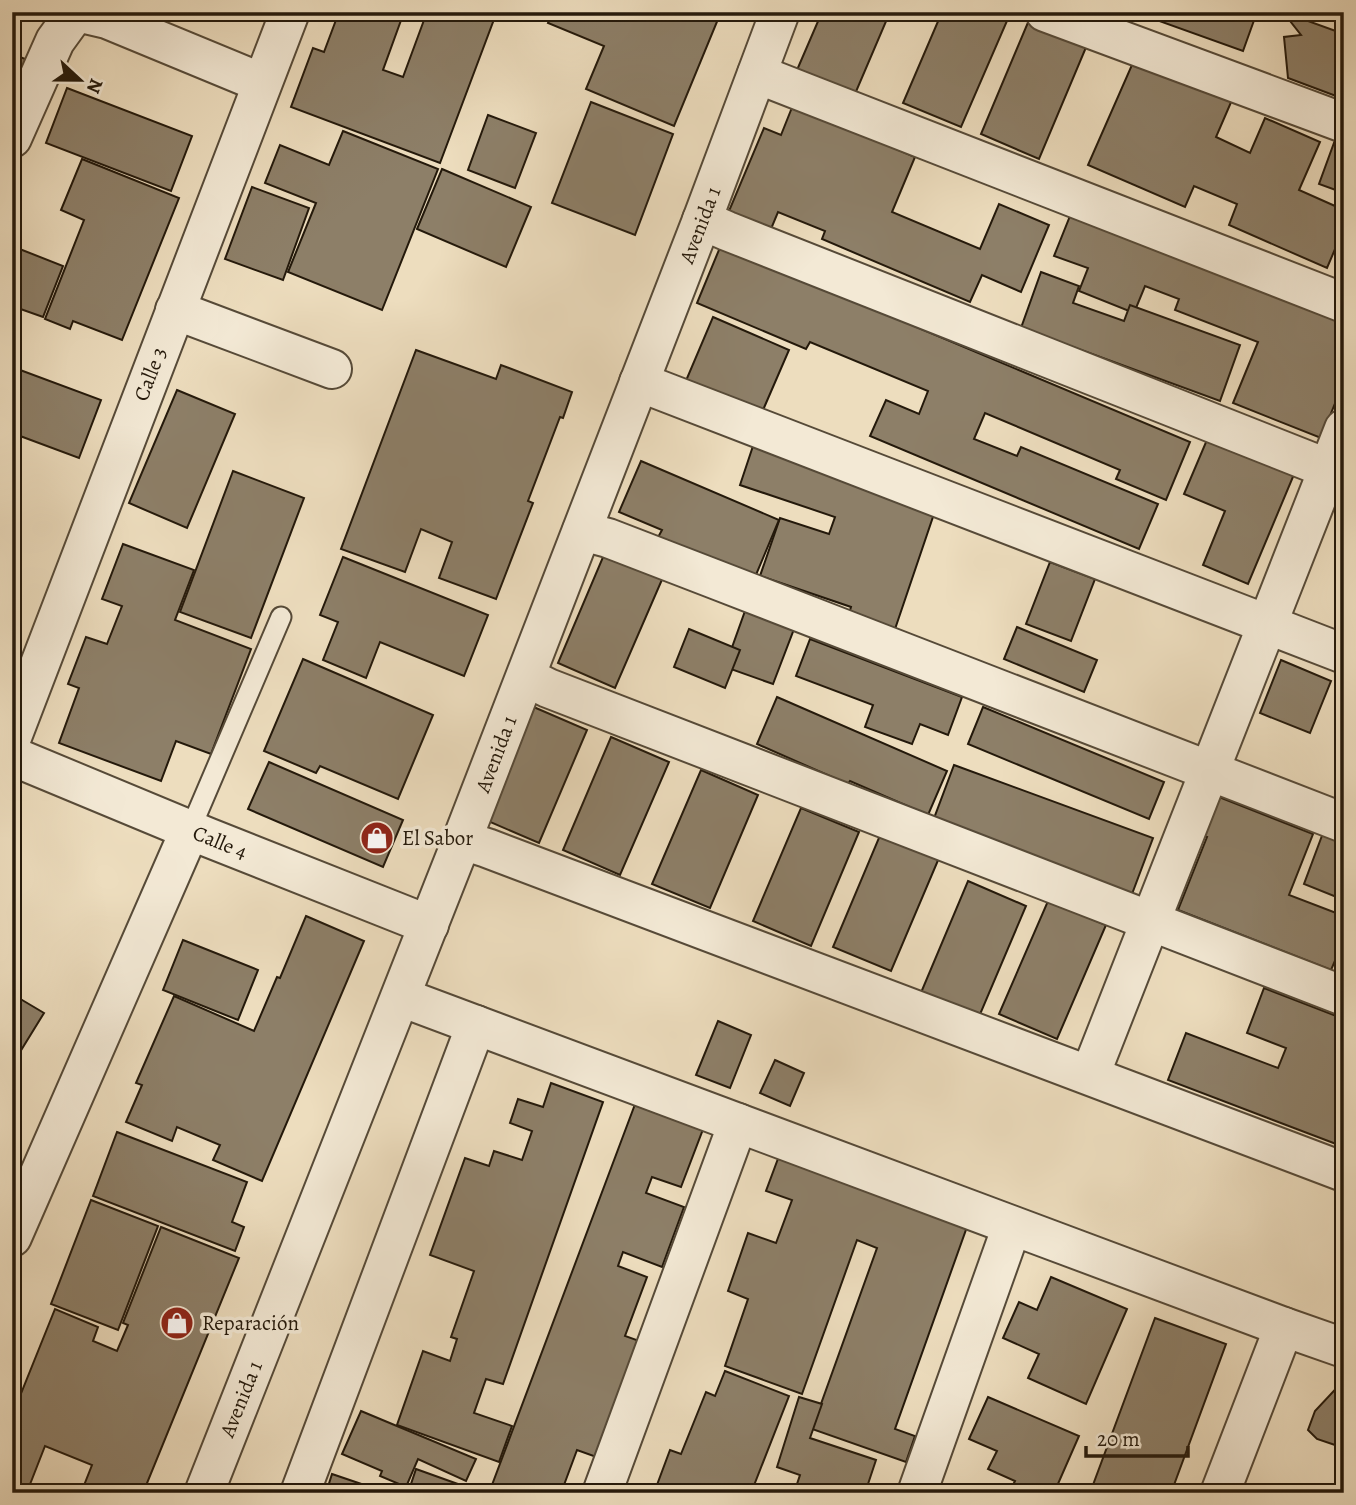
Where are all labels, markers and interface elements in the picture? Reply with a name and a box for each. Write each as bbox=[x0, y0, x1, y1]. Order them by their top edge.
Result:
north arrow bbox=[46, 46, 116, 116]
text: N bbox=[80, 75, 109, 97]
street label: Avenida 1 bbox=[672, 183, 727, 268]
street label: Calle 3 bbox=[127, 343, 173, 405]
street label: Avenida 1 bbox=[468, 712, 523, 797]
street label: Calle 4 bbox=[189, 818, 251, 866]
shop icon: El Sabor bbox=[358, 819, 396, 857]
place label: El Sabor bbox=[402, 824, 473, 852]
shop icon: Reparación bbox=[158, 1304, 196, 1342]
place label: Reparación bbox=[202, 1309, 299, 1337]
street label: Avenida 1 bbox=[213, 1357, 269, 1442]
scale bar bbox=[1086, 1414, 1188, 1458]
text: 20 m bbox=[1097, 1425, 1140, 1453]

